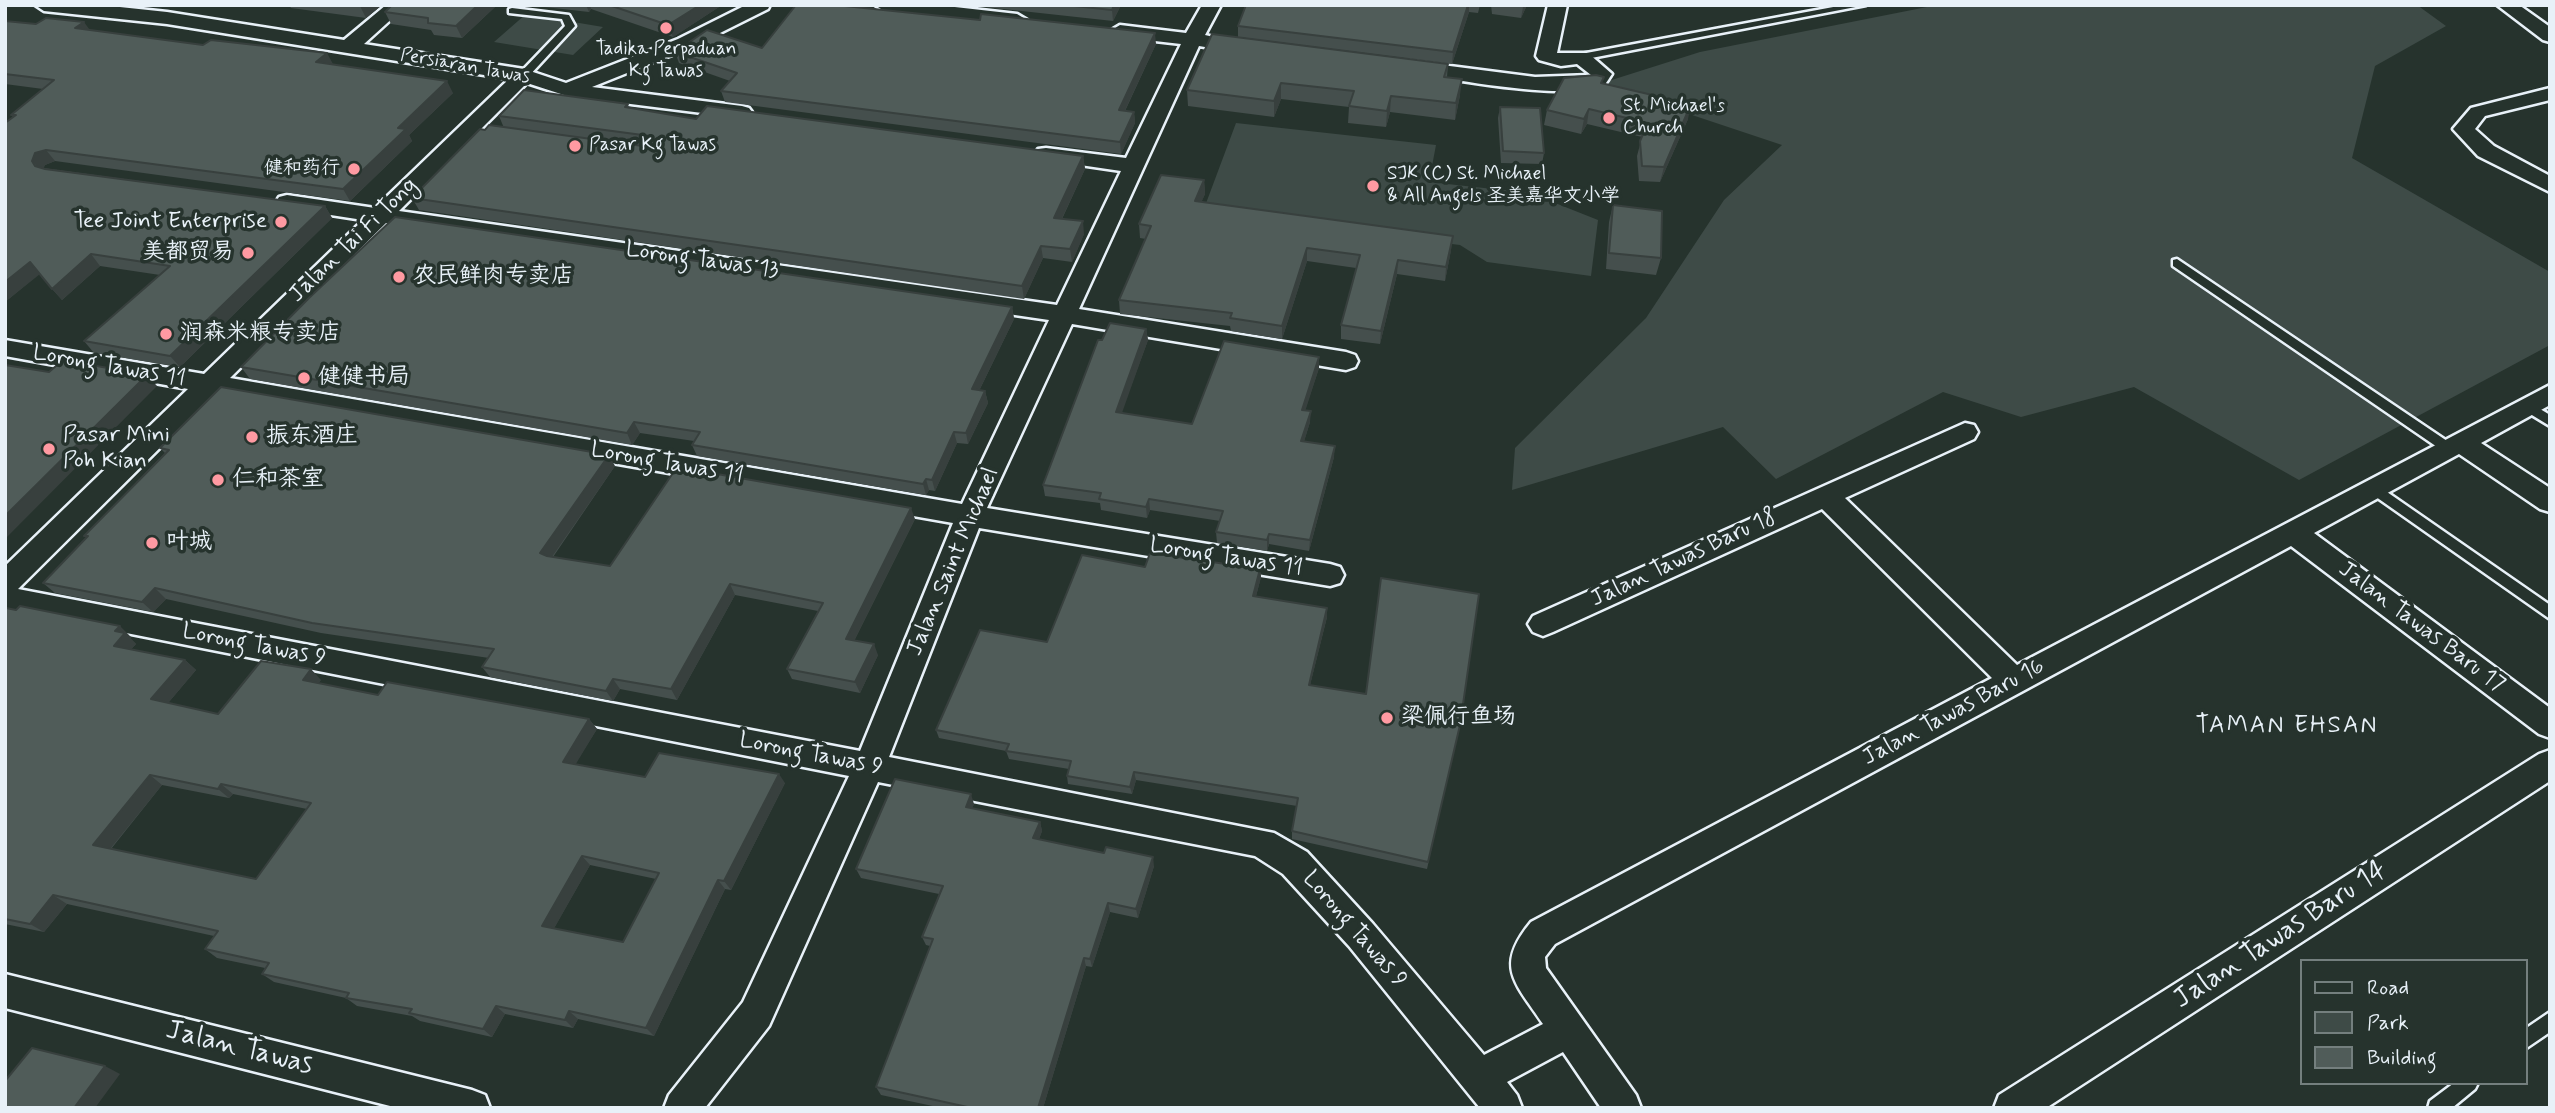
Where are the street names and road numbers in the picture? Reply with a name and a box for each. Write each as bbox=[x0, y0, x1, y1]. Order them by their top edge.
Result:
street label: Persiaran Tawas bbox=[398, 44, 532, 90]
street label: Jalan Tai Fi Tong bbox=[284, 173, 424, 309]
street label: Lorong Tawas 13 bbox=[624, 237, 780, 285]
street label: Lorong Tawas 11 bbox=[31, 340, 187, 394]
street label: Lorong Tawas 11 bbox=[589, 437, 745, 491]
street label: Jalan Saint Michael bbox=[902, 464, 1006, 660]
street label: Jalan Tawas Baru 18 bbox=[1587, 504, 1781, 614]
street label: Lorong Tawas 11 bbox=[1148, 532, 1304, 584]
street label: Jalan Tawas Baru 17 bbox=[2332, 556, 2510, 700]
street label: Lorong Tawas 9 bbox=[180, 619, 328, 673]
street label: Jalan Tawas Baru 16 bbox=[1858, 653, 2050, 773]
street label: Lorong Tawas 9 bbox=[737, 728, 885, 782]
street label: Jalan Tawas Baru 14 bbox=[2168, 854, 2394, 1018]
street label: Lorong Tawas 9 bbox=[1296, 866, 1412, 994]
street label: Jalan Tawas bbox=[162, 1015, 316, 1083]

